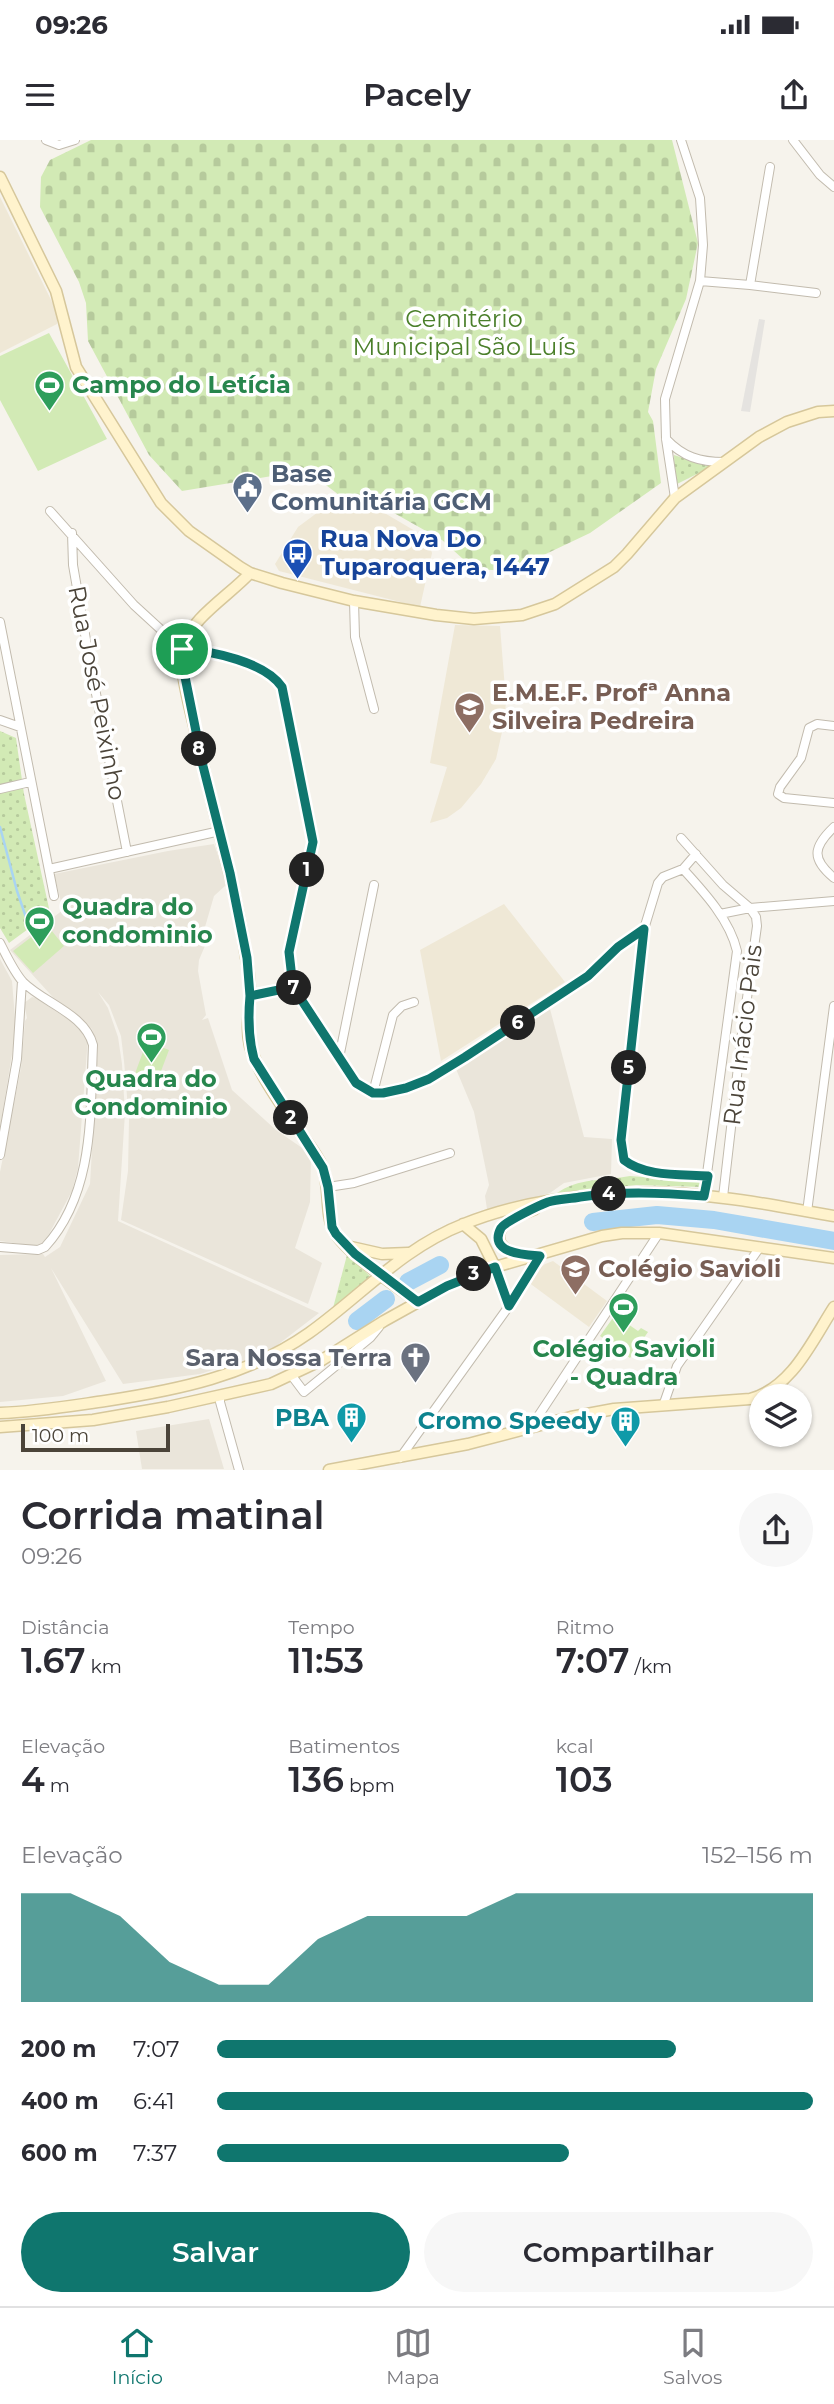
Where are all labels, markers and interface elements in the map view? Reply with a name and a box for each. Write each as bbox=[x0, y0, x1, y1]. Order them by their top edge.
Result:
text: 09:26 bbox=[35, 9, 108, 41]
text: Pacely bbox=[363, 75, 471, 114]
icon: menu bbox=[21, 76, 59, 114]
icon: share bbox=[775, 76, 813, 114]
park label: Cemitério Municipal São Luís bbox=[352, 304, 576, 361]
sports icon: Campo do Letícia bbox=[32, 368, 66, 412]
place label: Campo do Letícia bbox=[72, 370, 291, 399]
place label: Base Comunitária GCM bbox=[271, 459, 492, 516]
public building icon: Base Comunitária GCM bbox=[231, 471, 265, 515]
place label: Rua Nova Do Tuparoquera, 1447 bbox=[320, 524, 550, 581]
bus stop icon: Rua Nova Do Tuparoquera, 1447 bbox=[280, 536, 314, 580]
street label: Rua José Peixinho bbox=[62, 583, 133, 803]
pin bbox=[152, 619, 212, 679]
icon: arrive bbox=[163, 630, 201, 668]
place label: E.M.E.F. Profª Anna Silveira Pedreira bbox=[492, 678, 731, 735]
school or university icon: E.M.E.F. Profª Anna Silveira Pedreira bbox=[452, 690, 486, 734]
pin: 8 bbox=[182, 732, 216, 766]
text: 8 bbox=[192, 737, 205, 760]
pin: 1 bbox=[290, 852, 324, 888]
text: 1 bbox=[303, 858, 310, 881]
place label: Quadra do condominio bbox=[62, 892, 213, 949]
sports icon: Quadra do condominio bbox=[22, 904, 56, 948]
street label: Rua Inácio Pais bbox=[717, 943, 768, 1127]
pin: 7 bbox=[276, 970, 312, 1006]
text: 7 bbox=[288, 976, 299, 999]
pin: 6 bbox=[500, 1006, 536, 1040]
text: 6 bbox=[511, 1011, 524, 1034]
sports icon: Quadra do Condominio bbox=[134, 1020, 168, 1064]
pin: 5 bbox=[612, 1051, 646, 1086]
text: 5 bbox=[623, 1056, 634, 1079]
place label: Quadra do Condominio bbox=[74, 1064, 228, 1121]
pin: 2 bbox=[274, 1100, 308, 1136]
text: 2 bbox=[285, 1106, 296, 1129]
pin: 4 bbox=[592, 1176, 626, 1212]
text: 4 bbox=[602, 1182, 615, 1205]
school or university icon: Colégio Savioli bbox=[558, 1252, 592, 1296]
place label: Colégio Savioli bbox=[598, 1254, 781, 1283]
pin: 3 bbox=[456, 1256, 491, 1292]
text: 3 bbox=[468, 1262, 479, 1285]
sports icon: Colégio Savioli - Quadra bbox=[607, 1290, 641, 1334]
place label: Colégio Savioli - Quadra bbox=[532, 1334, 716, 1391]
church icon: Sara Nossa Terra bbox=[398, 1341, 432, 1385]
place label: Sara Nossa Terra bbox=[186, 1343, 392, 1372]
map controls bbox=[749, 1384, 812, 1447]
button: layers bbox=[749, 1384, 812, 1447]
building icon: PBA bbox=[335, 1401, 369, 1445]
place label: PBA bbox=[275, 1403, 330, 1432]
building icon: Cromo Speedy bbox=[608, 1404, 642, 1448]
place label: Cromo Speedy bbox=[418, 1406, 603, 1435]
scale bar bbox=[21, 1420, 170, 1452]
text: 100 m bbox=[32, 1424, 89, 1447]
text: Corrida matinal bbox=[21, 1492, 324, 1539]
button: share bbox=[739, 1493, 813, 1567]
text: 09:26 bbox=[21, 1542, 82, 1570]
text: Distância bbox=[21, 1616, 109, 1639]
text: Tempo bbox=[288, 1616, 355, 1639]
text: Ritmo bbox=[556, 1616, 614, 1639]
text: 1.67 bbox=[21, 1639, 85, 1682]
text: 11:53 bbox=[288, 1639, 364, 1682]
text: 7:07 bbox=[556, 1639, 629, 1682]
text: km bbox=[85, 1655, 122, 1678]
text: /km bbox=[629, 1655, 672, 1678]
text: Elevação bbox=[21, 1735, 105, 1758]
text: Batimentos bbox=[288, 1735, 400, 1758]
text: kcal bbox=[556, 1735, 594, 1758]
text: 4 bbox=[21, 1758, 45, 1801]
text: 136 bbox=[288, 1758, 344, 1801]
text: 103 bbox=[556, 1758, 613, 1801]
text: m bbox=[45, 1774, 70, 1797]
text: bpm bbox=[344, 1774, 395, 1797]
text: Elevação bbox=[21, 1841, 123, 1869]
text: 152–156 m bbox=[702, 1841, 813, 1869]
text: 200 m bbox=[21, 2035, 96, 2063]
text: 7:07 bbox=[133, 2035, 180, 2063]
text: 400 m bbox=[21, 2087, 99, 2115]
text: 6:41 bbox=[133, 2087, 175, 2115]
text: 600 m bbox=[21, 2139, 98, 2167]
text: 7:37 bbox=[133, 2139, 177, 2167]
button: Salvar bbox=[21, 2212, 410, 2292]
button: Compartilhar bbox=[424, 2212, 813, 2292]
tab: Início bbox=[112, 2324, 163, 2389]
tab: Mapa bbox=[386, 2324, 440, 2389]
tab: Salvos bbox=[663, 2324, 722, 2389]

